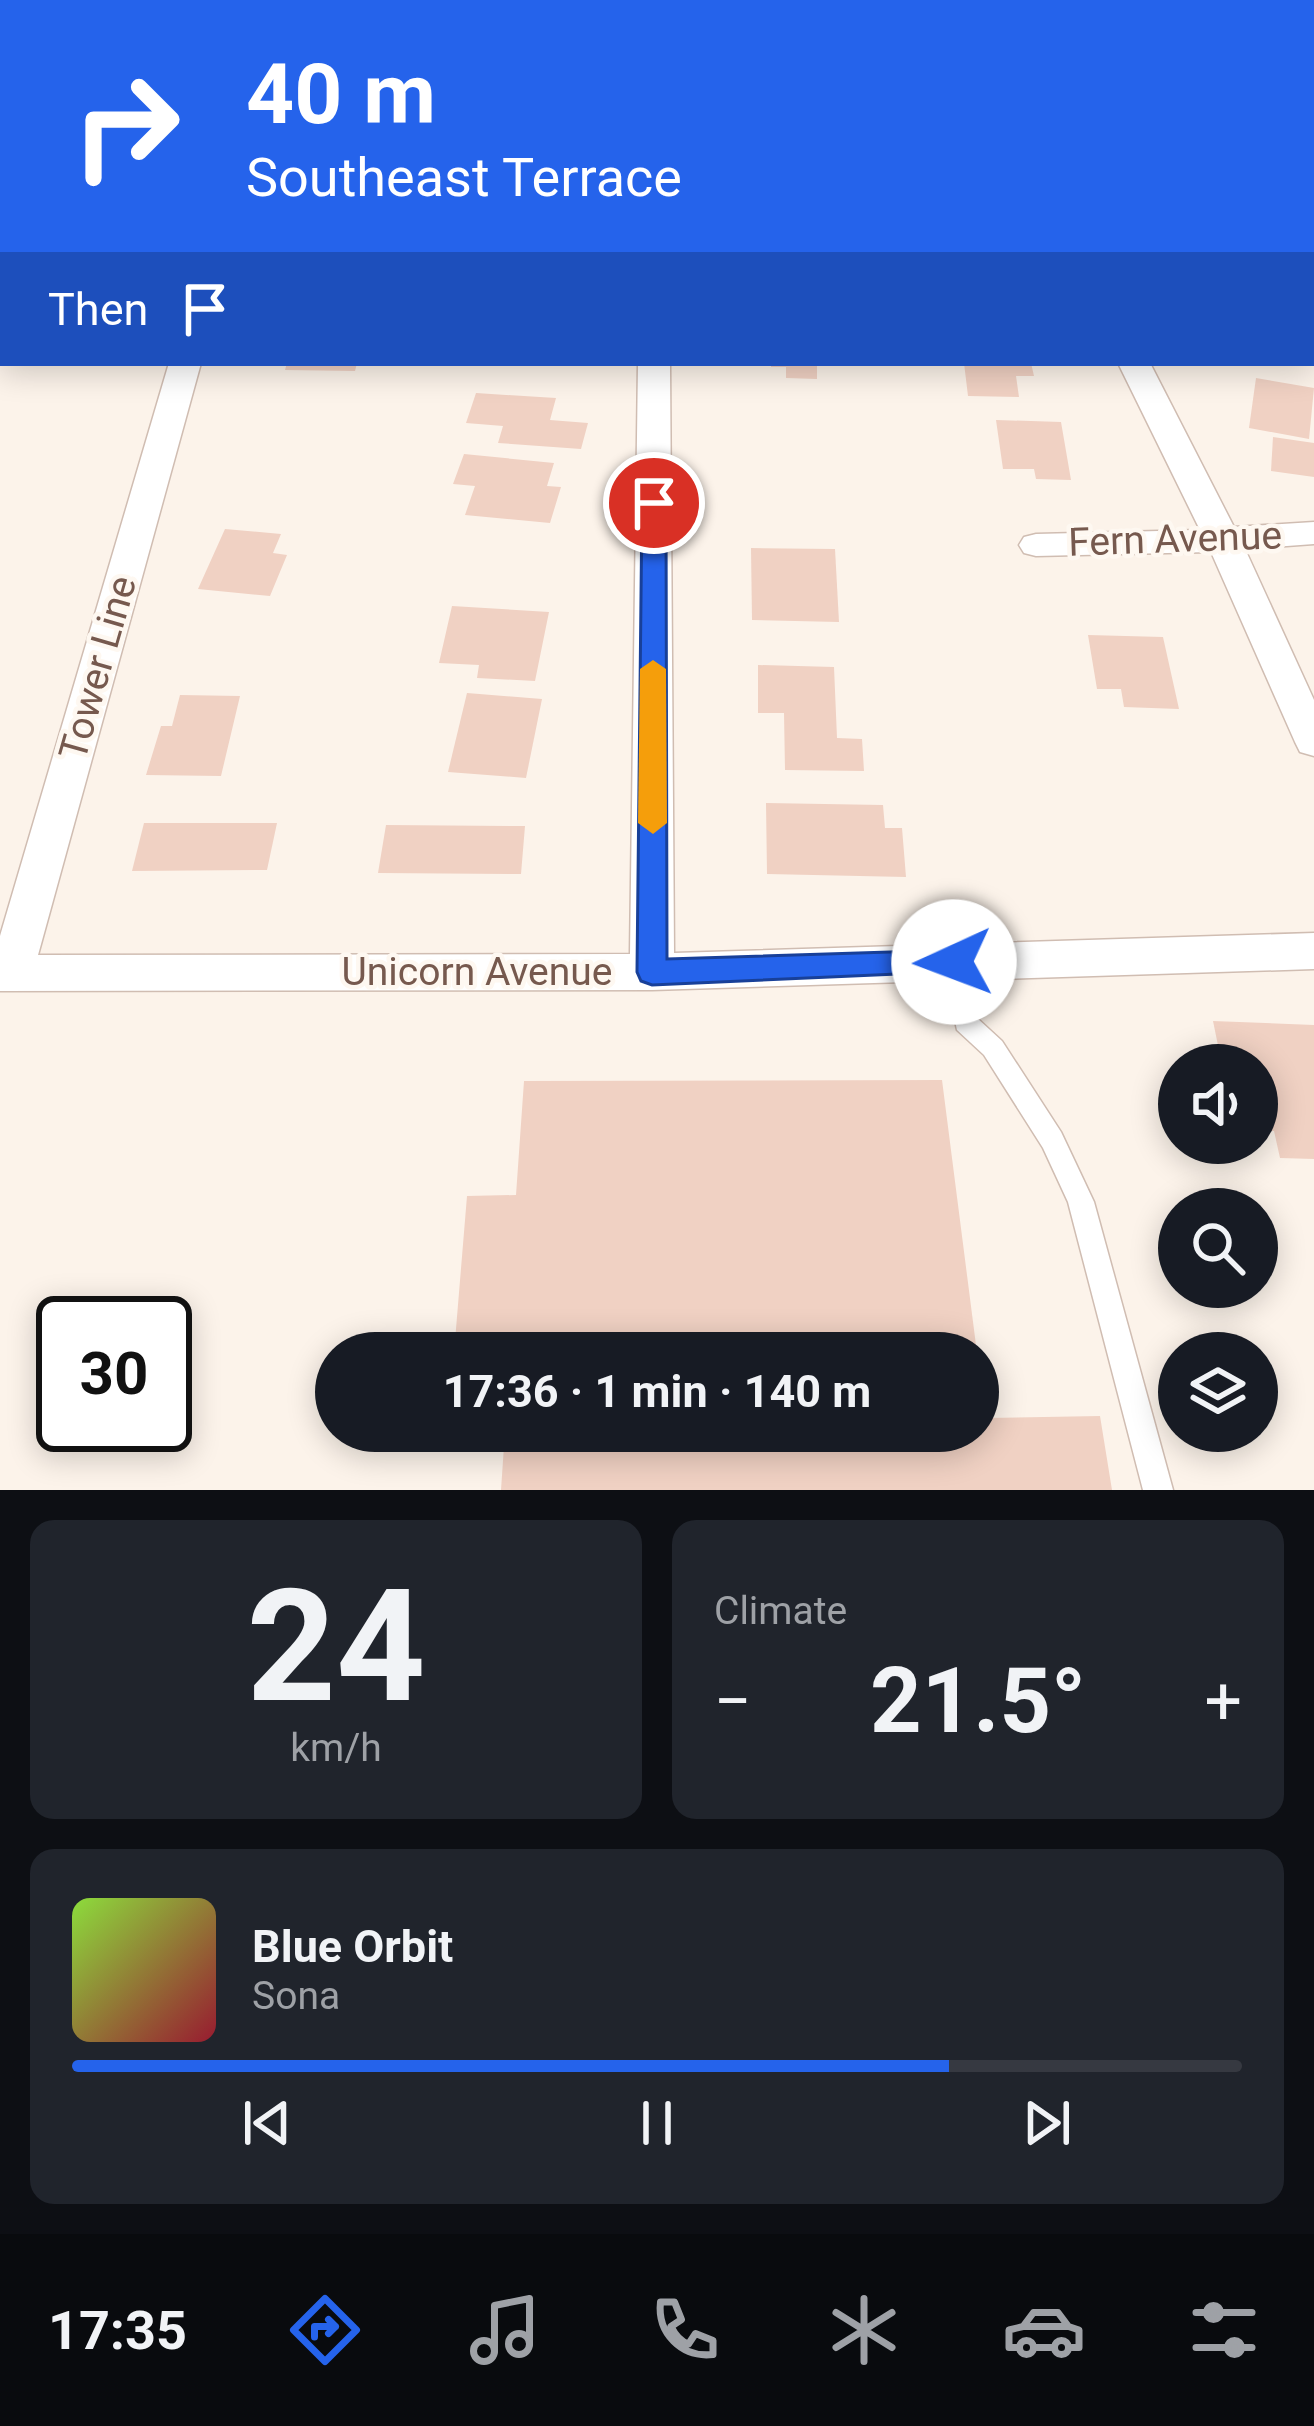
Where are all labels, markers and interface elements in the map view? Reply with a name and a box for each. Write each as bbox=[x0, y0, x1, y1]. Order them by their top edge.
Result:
text: 40 m bbox=[246, 45, 436, 144]
icon: right bbox=[48, 48, 204, 204]
text: Southeast Terrace bbox=[246, 146, 682, 209]
icon: arrive bbox=[172, 276, 238, 342]
text: Then bbox=[48, 283, 148, 336]
pin bbox=[603, 452, 705, 554]
icon: arrive bbox=[621, 470, 687, 536]
street label: Fern Avenue bbox=[1067, 512, 1283, 566]
street label: Tower Line bbox=[50, 571, 146, 765]
position arrow bbox=[891, 899, 1017, 1025]
street label: Unicorn Avenue bbox=[342, 949, 612, 995]
map controls bbox=[1158, 1044, 1278, 1452]
button: sound bbox=[1158, 1044, 1278, 1164]
button: search bbox=[1158, 1188, 1278, 1308]
speed limit sign: 30 bbox=[36, 1296, 192, 1452]
button: layers bbox=[1158, 1332, 1278, 1452]
text: 17:36 · 1 min · 140 m bbox=[443, 1365, 871, 1418]
text: 24 bbox=[246, 1555, 426, 1738]
text: Climate bbox=[714, 1588, 847, 1634]
text: 21.5° bbox=[870, 1649, 1086, 1754]
text: − bbox=[714, 1663, 752, 1740]
text: + bbox=[1205, 1663, 1242, 1740]
text: km/h bbox=[290, 1725, 382, 1771]
text: Blue Orbit bbox=[252, 1920, 453, 1973]
text: Sona bbox=[252, 1973, 340, 2019]
icon: previous bbox=[234, 2090, 300, 2156]
icon: pause bbox=[624, 2090, 690, 2156]
icon: next bbox=[1014, 2090, 1080, 2156]
icon: directions bbox=[283, 2288, 367, 2372]
icon: music bbox=[463, 2288, 547, 2372]
icon: phone bbox=[643, 2288, 727, 2372]
icon: climate bbox=[822, 2288, 906, 2372]
icon: car bbox=[1002, 2288, 1086, 2372]
icon: filters bbox=[1182, 2288, 1266, 2372]
text: 17:35 bbox=[48, 2299, 187, 2362]

